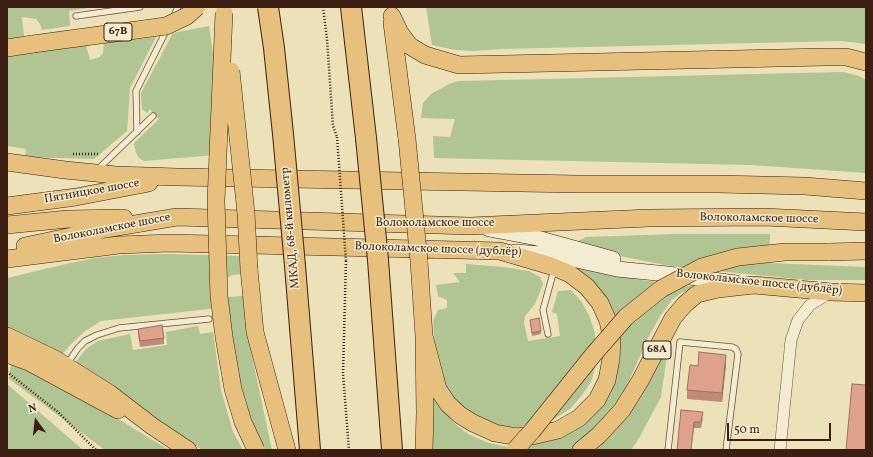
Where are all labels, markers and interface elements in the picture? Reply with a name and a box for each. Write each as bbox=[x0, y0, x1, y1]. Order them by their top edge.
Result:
road number: 67B bbox=[104, 23, 132, 41]
street label: МКАД, 68-й километр bbox=[279, 167, 303, 289]
street label: Пятницкое шоссе bbox=[43, 177, 141, 207]
street label: Волоколамское шоссе bbox=[52, 211, 172, 247]
street label: Волоколамское шоссе bbox=[699, 211, 819, 227]
street label: Волоколамское шоссе bbox=[376, 217, 494, 231]
street label: Волоколамское шоссе (дублёр) bbox=[354, 240, 522, 260]
street label: Волоколамское шоссе (дублёр) bbox=[675, 267, 843, 299]
road number: 68A bbox=[643, 341, 671, 359]
north arrow bbox=[16, 401, 56, 441]
text: N bbox=[27, 401, 39, 417]
scale bar bbox=[729, 415, 833, 441]
text: 50 m bbox=[734, 422, 760, 438]

